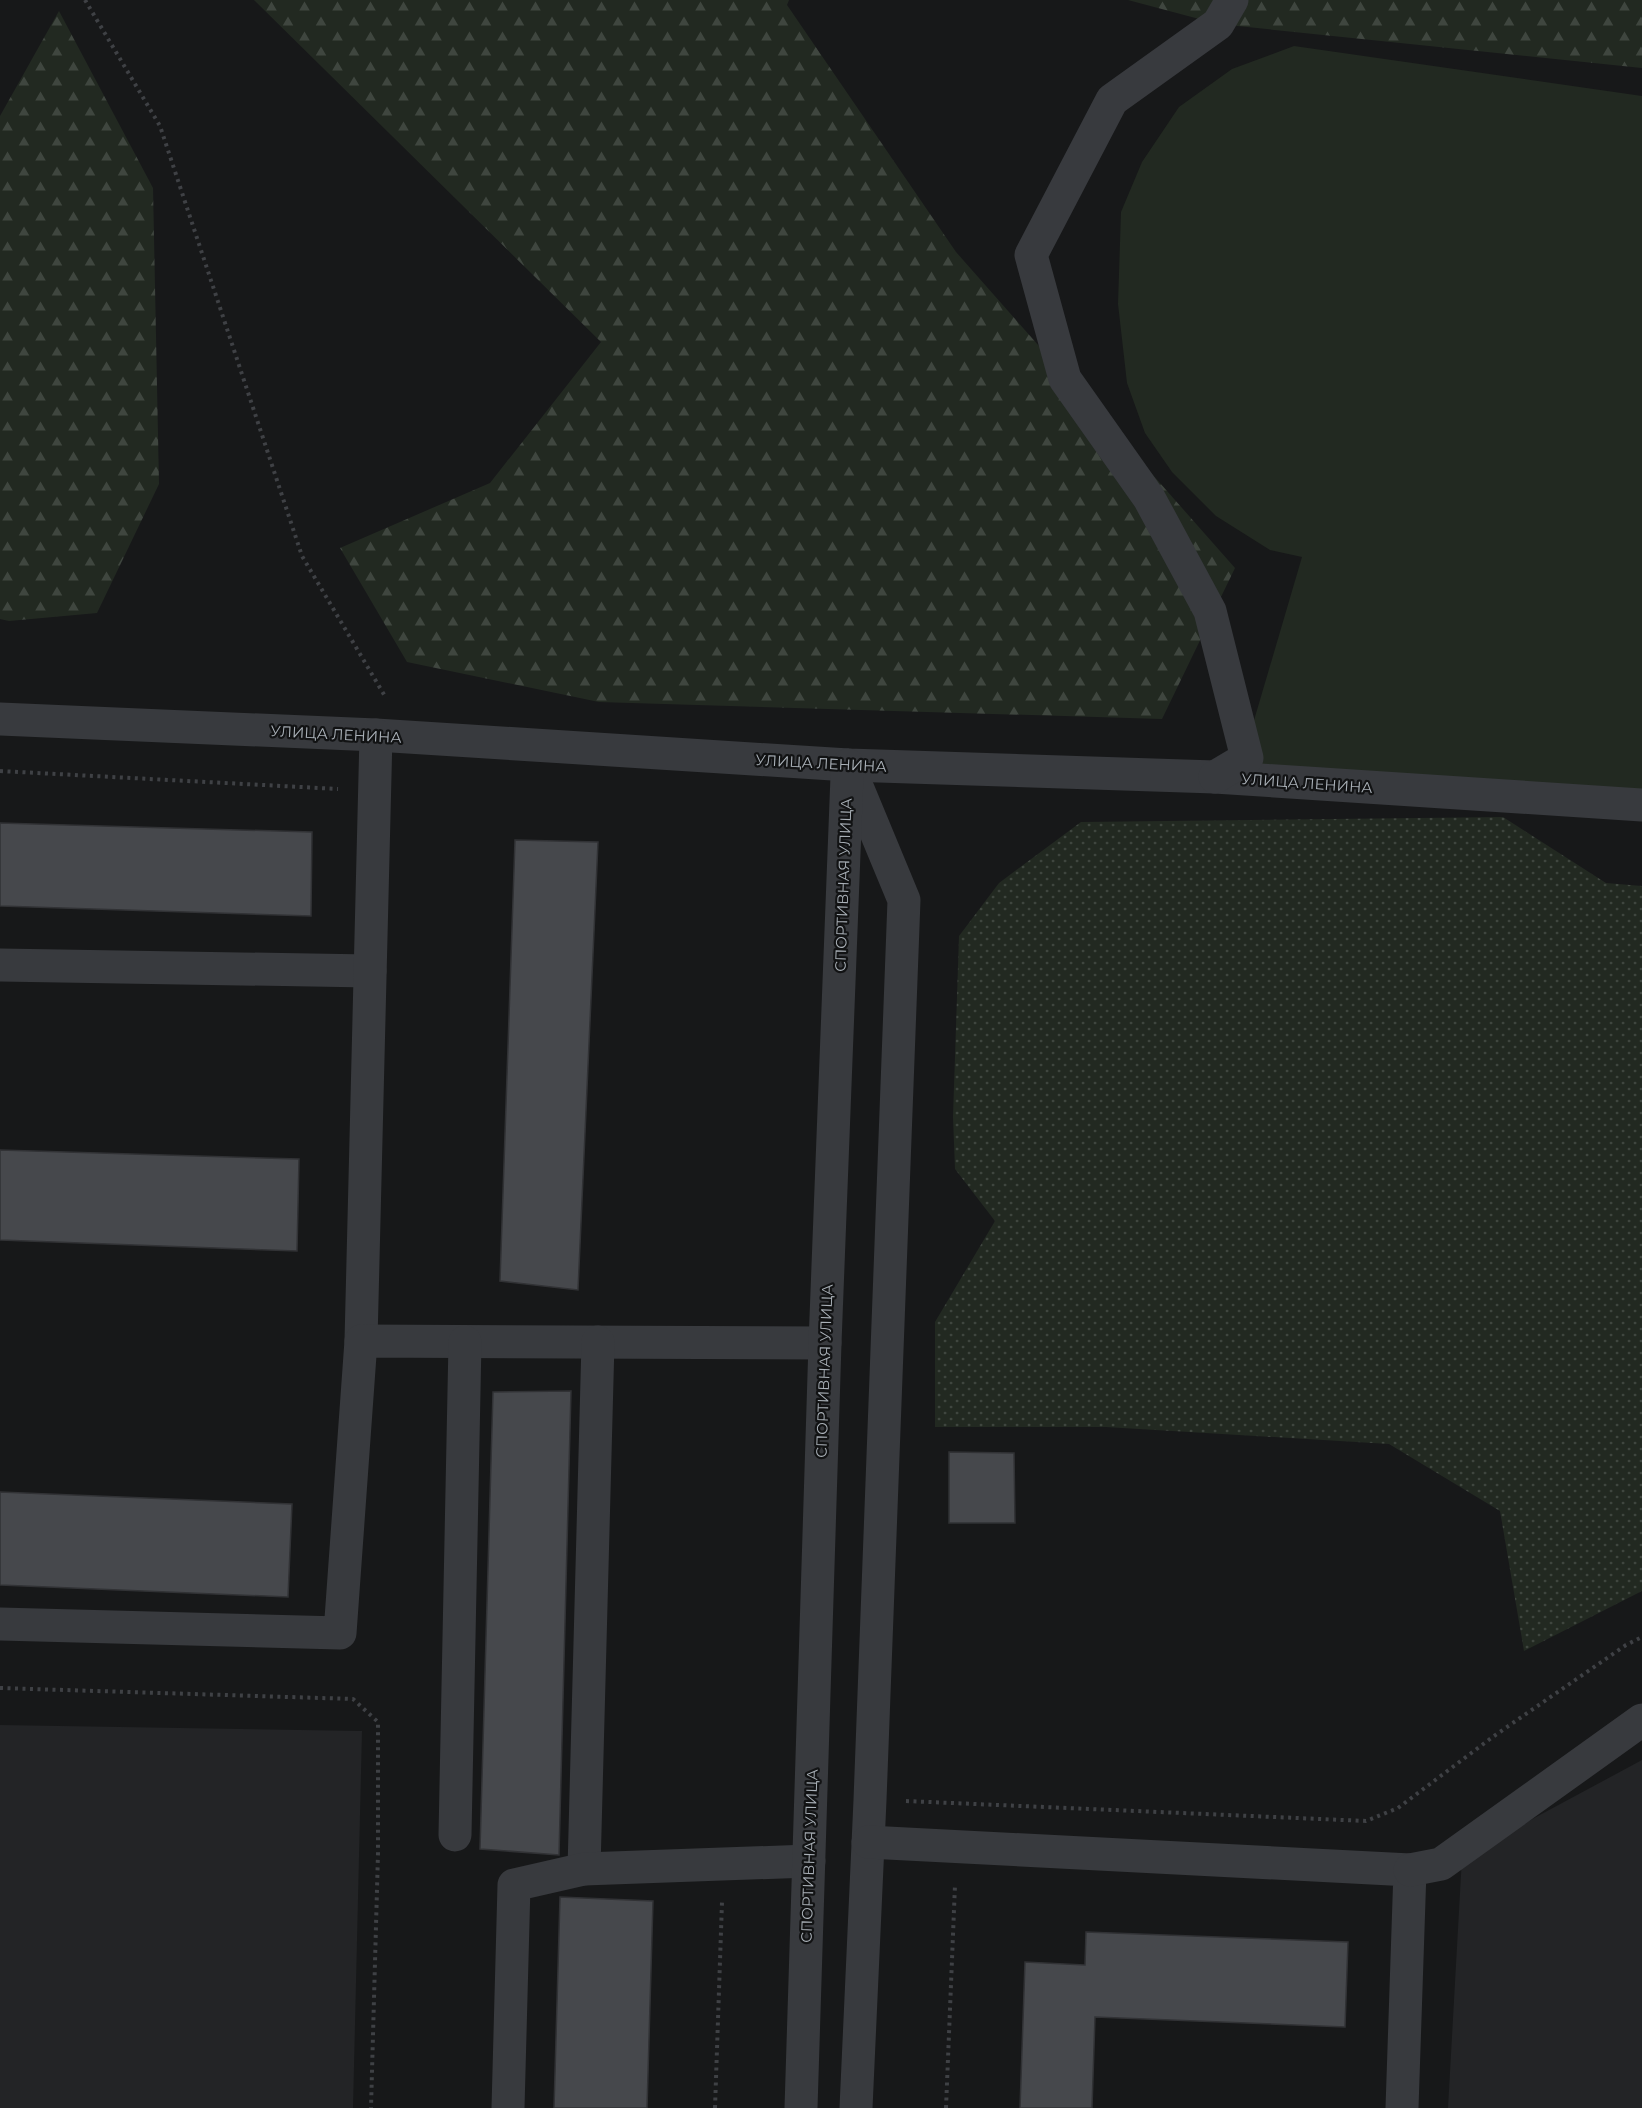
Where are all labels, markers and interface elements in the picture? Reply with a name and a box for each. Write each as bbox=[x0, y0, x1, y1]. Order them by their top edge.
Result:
street label: УЛИЦА ЛЕНИНА bbox=[270, 721, 402, 747]
street label: УЛИЦА ЛЕНИНА bbox=[755, 750, 887, 776]
street label: УЛИЦА ЛЕНИНА bbox=[1241, 769, 1373, 797]
street label: СПОРТИВНАЯ УЛИЦА bbox=[830, 798, 856, 972]
street label: СПОРТИВНАЯ УЛИЦА bbox=[811, 1284, 837, 1458]
street label: СПОРТИВНАЯ УЛИЦА bbox=[796, 1769, 822, 1943]

